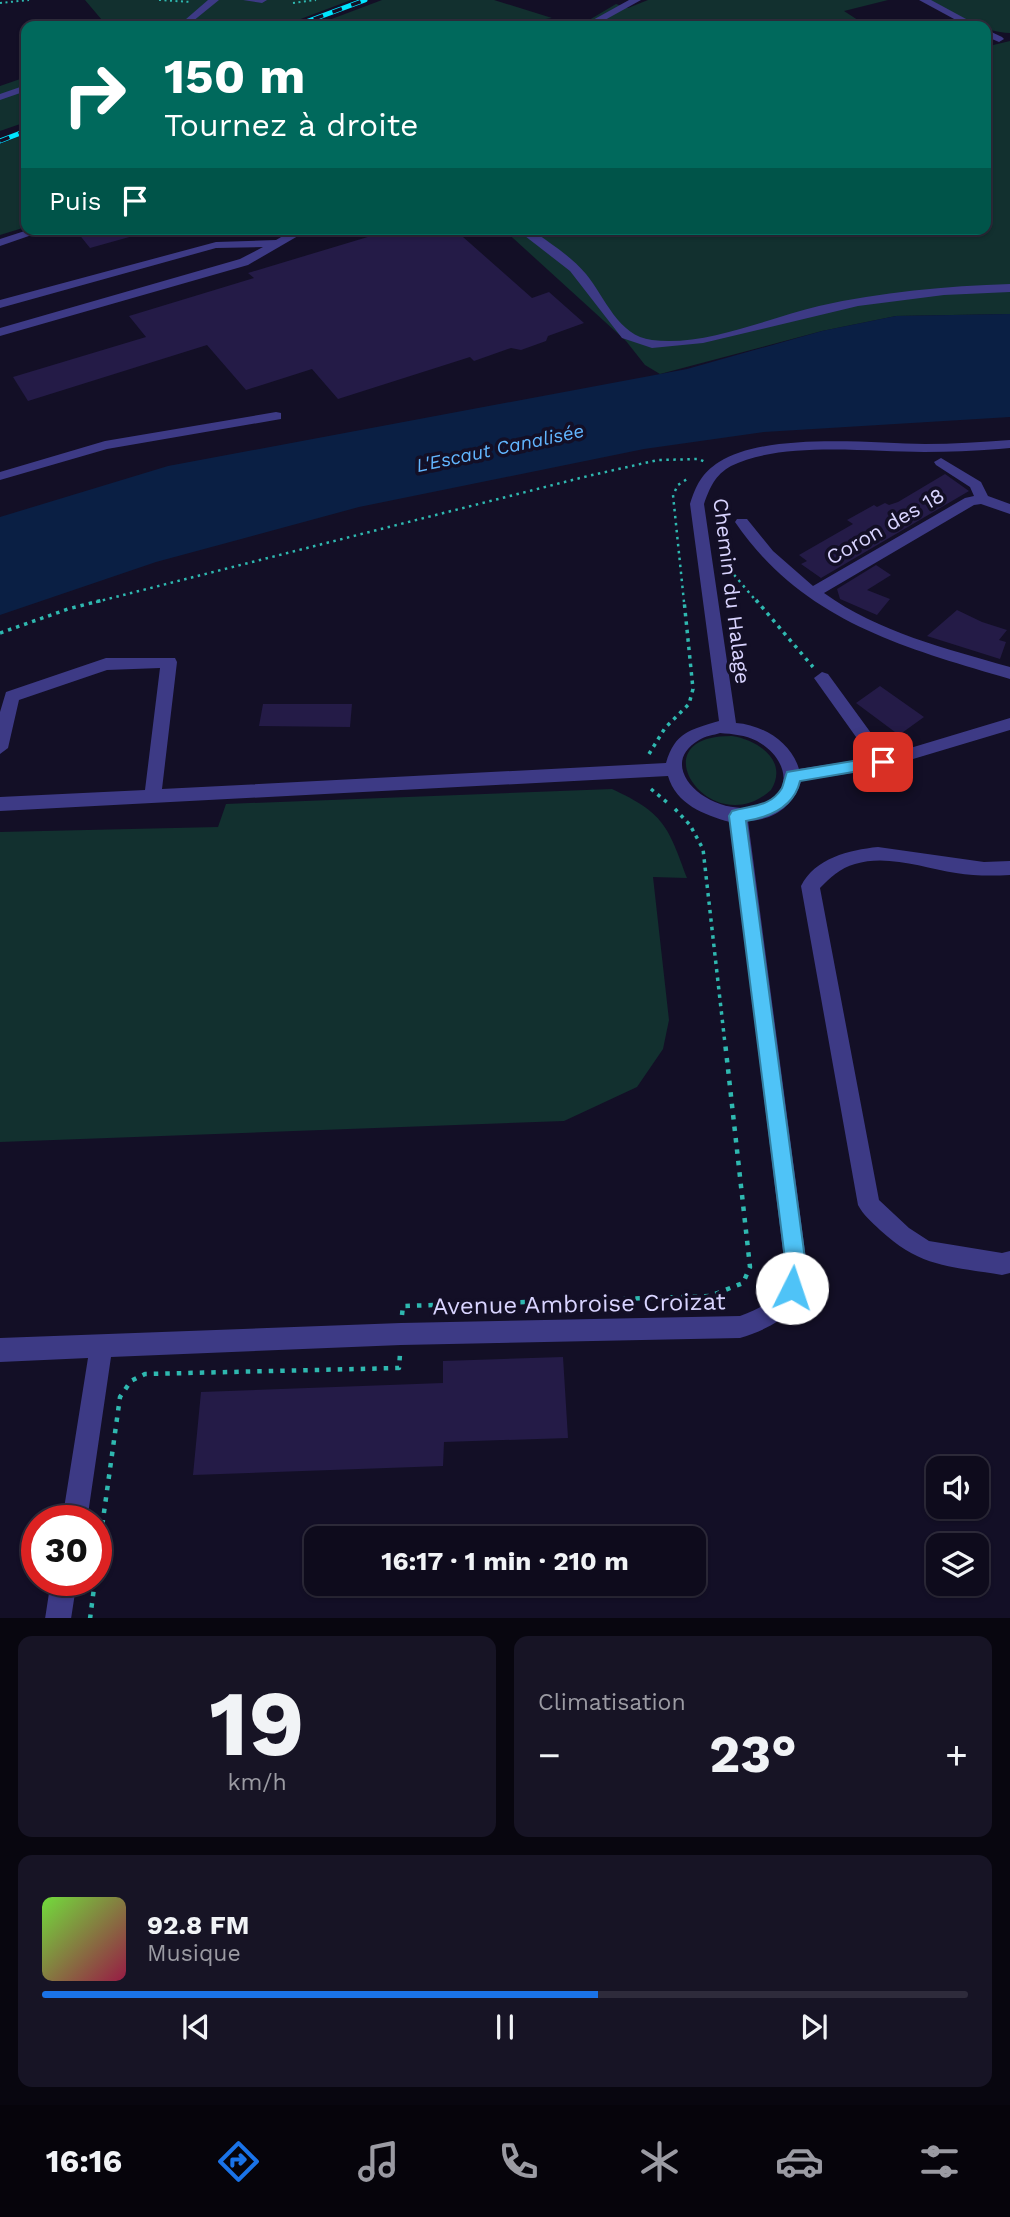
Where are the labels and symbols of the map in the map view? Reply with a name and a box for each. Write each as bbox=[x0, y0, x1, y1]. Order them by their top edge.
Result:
water label: L'Escaut Canalisée bbox=[414, 419, 586, 477]
street label: Coron des 18 bbox=[821, 482, 949, 570]
street label: Chemin du Halage bbox=[708, 497, 756, 685]
pin bbox=[853, 732, 913, 792]
position arrow bbox=[755, 1251, 829, 1325]
street label: Avenue Ambroise Croizat bbox=[432, 1287, 726, 1321]
speed limit sign: 30 bbox=[21, 1505, 112, 1596]

